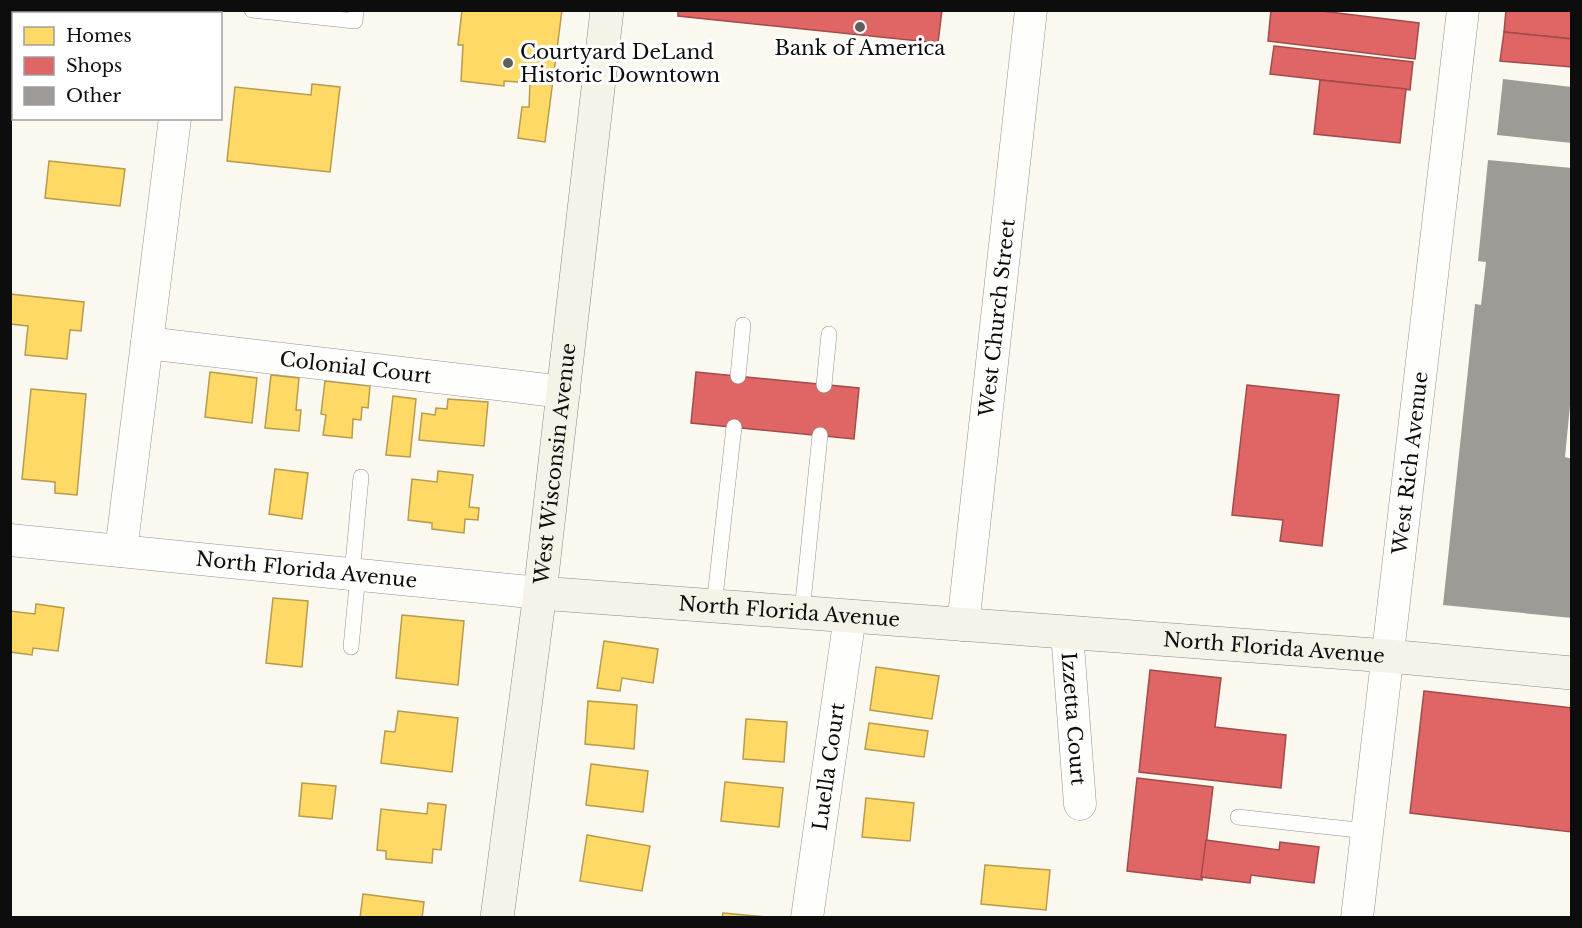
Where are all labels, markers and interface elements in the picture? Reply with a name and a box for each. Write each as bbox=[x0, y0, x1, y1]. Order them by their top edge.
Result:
legend bbox=[12, 12, 222, 120]
marker: Bank of America bbox=[853, 20, 867, 34]
text: Homes bbox=[66, 25, 132, 47]
place label: Bank of America bbox=[775, 36, 946, 60]
place label: Courtyard DeLand Historic Downtown bbox=[520, 40, 720, 87]
text: Shops bbox=[66, 55, 122, 77]
marker: Courtyard DeLand Historic Downtown bbox=[501, 56, 515, 70]
text: Other bbox=[66, 85, 122, 107]
street label: West Church Street bbox=[974, 217, 1020, 419]
street label: West Wisconsin Avenue bbox=[529, 342, 581, 587]
street label: Colonial Court bbox=[279, 347, 433, 388]
street label: West Rich Avenue bbox=[1387, 370, 1433, 557]
street label: North Florida Avenue bbox=[195, 547, 418, 593]
street label: North Florida Avenue bbox=[678, 591, 901, 632]
street label: North Florida Avenue bbox=[1162, 627, 1386, 668]
street label: Izzetta Court bbox=[1057, 651, 1091, 787]
street label: Luella Court bbox=[808, 701, 850, 832]

